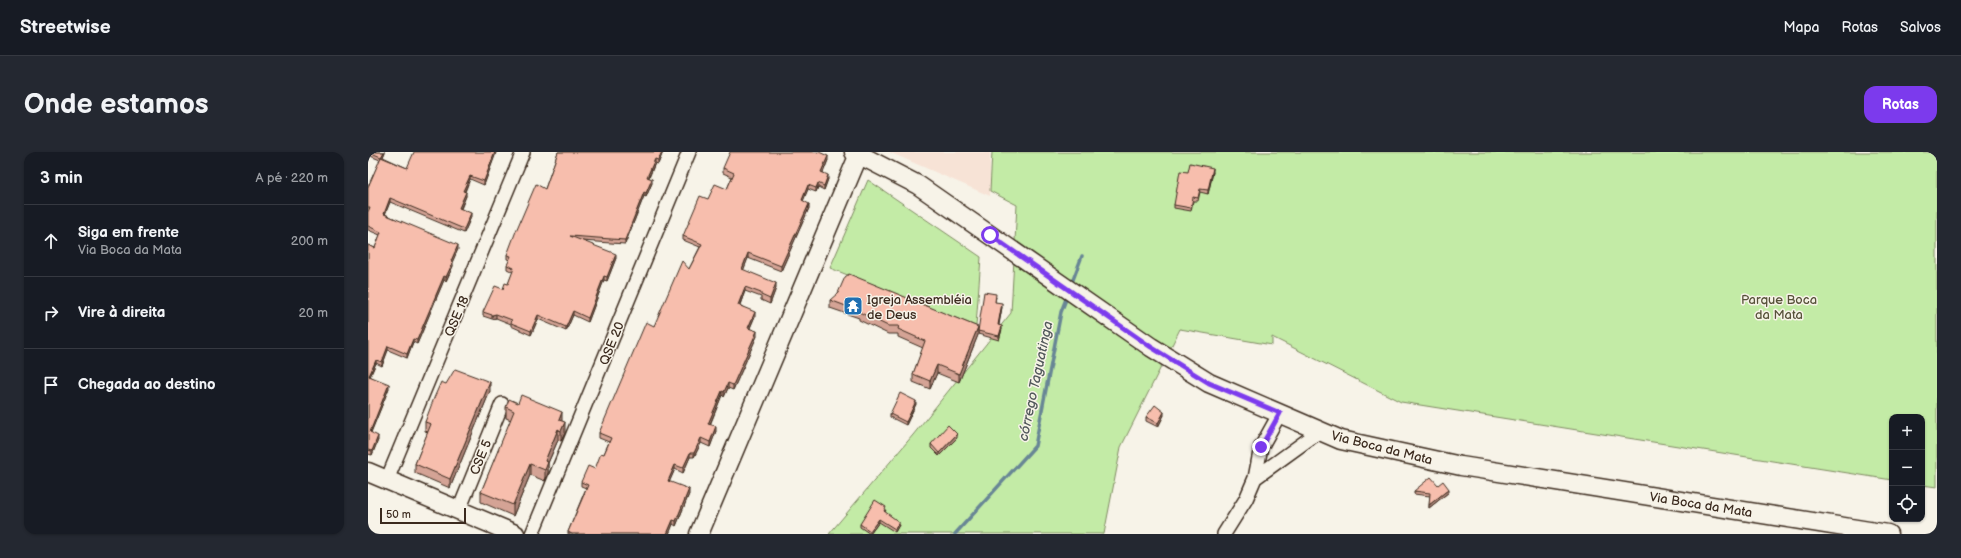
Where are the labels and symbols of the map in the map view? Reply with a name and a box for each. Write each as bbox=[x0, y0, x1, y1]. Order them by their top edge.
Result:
route start bbox=[981, 226, 999, 244]
place label: Igreja Assembléia de Deus bbox=[867, 292, 972, 323]
park label: Parque Boca da Mata bbox=[1741, 292, 1817, 323]
street label: QSE 18 bbox=[441, 293, 473, 339]
temple icon: Igreja Assembléia de Deus bbox=[842, 295, 864, 317]
street label: QSE 20 bbox=[596, 319, 628, 367]
water label: córrego Taguatinga bbox=[1014, 319, 1057, 443]
street label: Via Boca da Mata bbox=[1329, 428, 1434, 468]
street label: CSE 5 bbox=[467, 437, 495, 477]
route end bbox=[1252, 438, 1270, 456]
street label: Via Boca da Mata bbox=[1648, 489, 1753, 521]
scale bar bbox=[380, 506, 466, 525]

